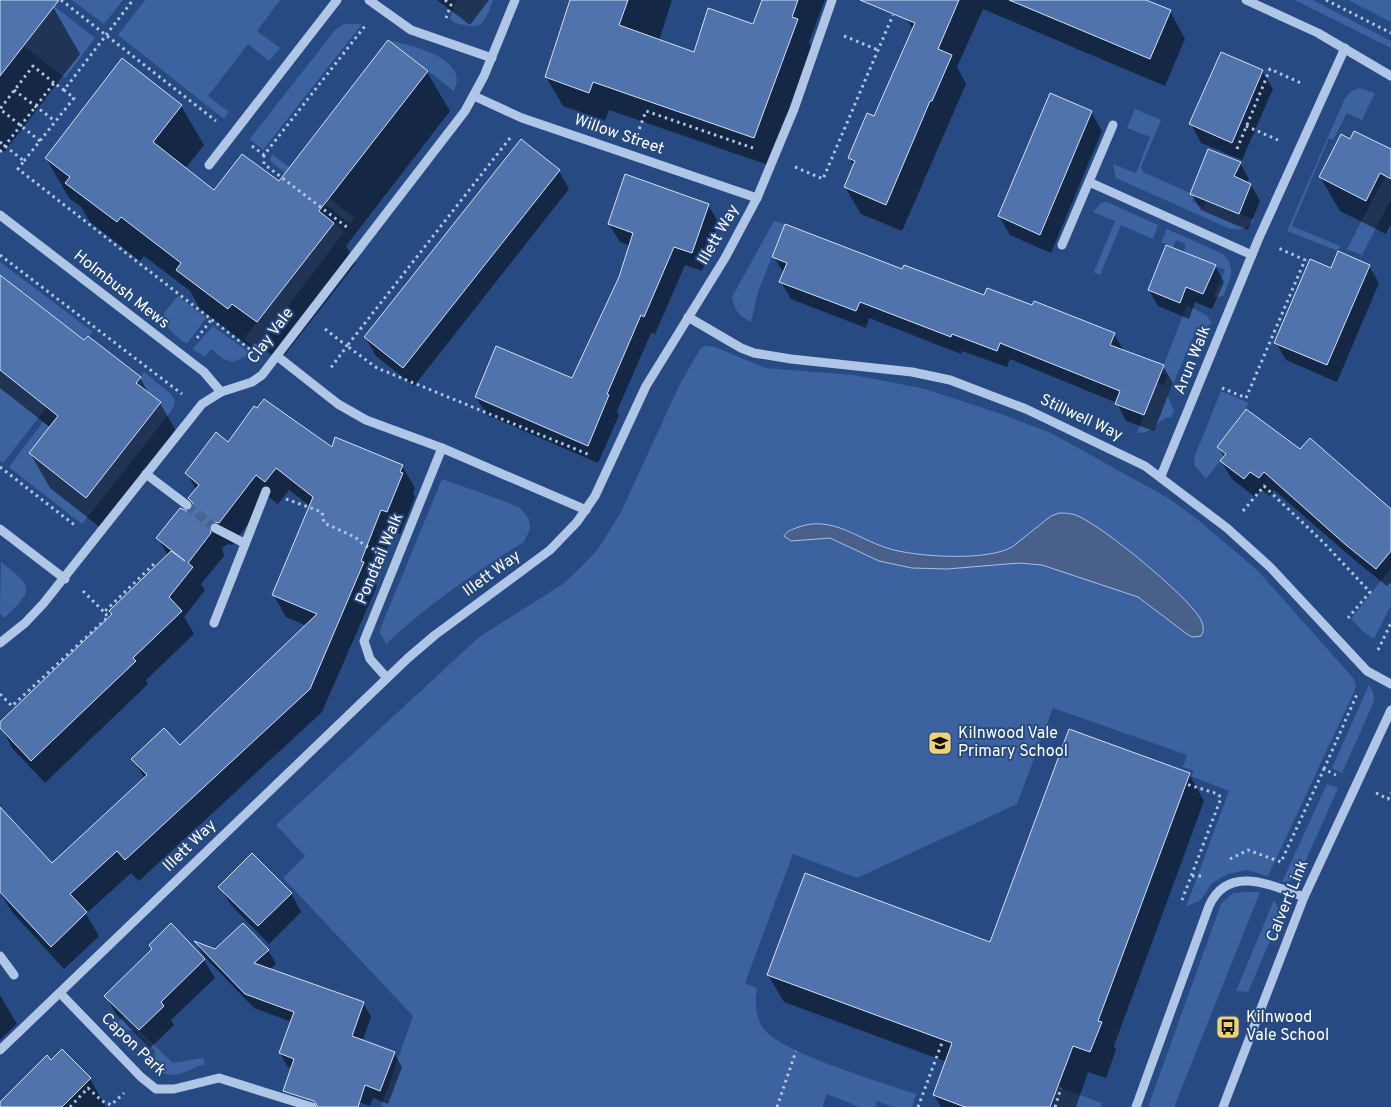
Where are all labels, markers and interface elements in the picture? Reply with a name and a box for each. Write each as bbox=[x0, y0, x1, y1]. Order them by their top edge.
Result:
street label: Willow Street bbox=[571, 110, 667, 160]
street label: Illett Way bbox=[694, 201, 744, 269]
street label: Holmbush Mews bbox=[69, 246, 173, 334]
street label: Clay Vale bbox=[243, 304, 299, 368]
street label: Arun Walk bbox=[1170, 323, 1216, 397]
street label: Stillwell Way bbox=[1036, 390, 1126, 446]
street label: Pondtail Walk bbox=[352, 510, 408, 608]
street label: Illett Way bbox=[459, 546, 525, 602]
place label: Kilnwood Vale Primary School bbox=[958, 724, 1068, 762]
school or university icon: Kilnwood Vale Primary School bbox=[927, 730, 953, 756]
street label: Illett Way bbox=[159, 816, 221, 876]
street label: Calvert Link bbox=[1263, 857, 1313, 945]
place label: Kilnwood Vale School bbox=[1246, 1008, 1329, 1046]
street label: Capon Park bbox=[96, 1009, 170, 1081]
bus stop icon: Kilnwood Vale School bbox=[1215, 1014, 1241, 1040]

